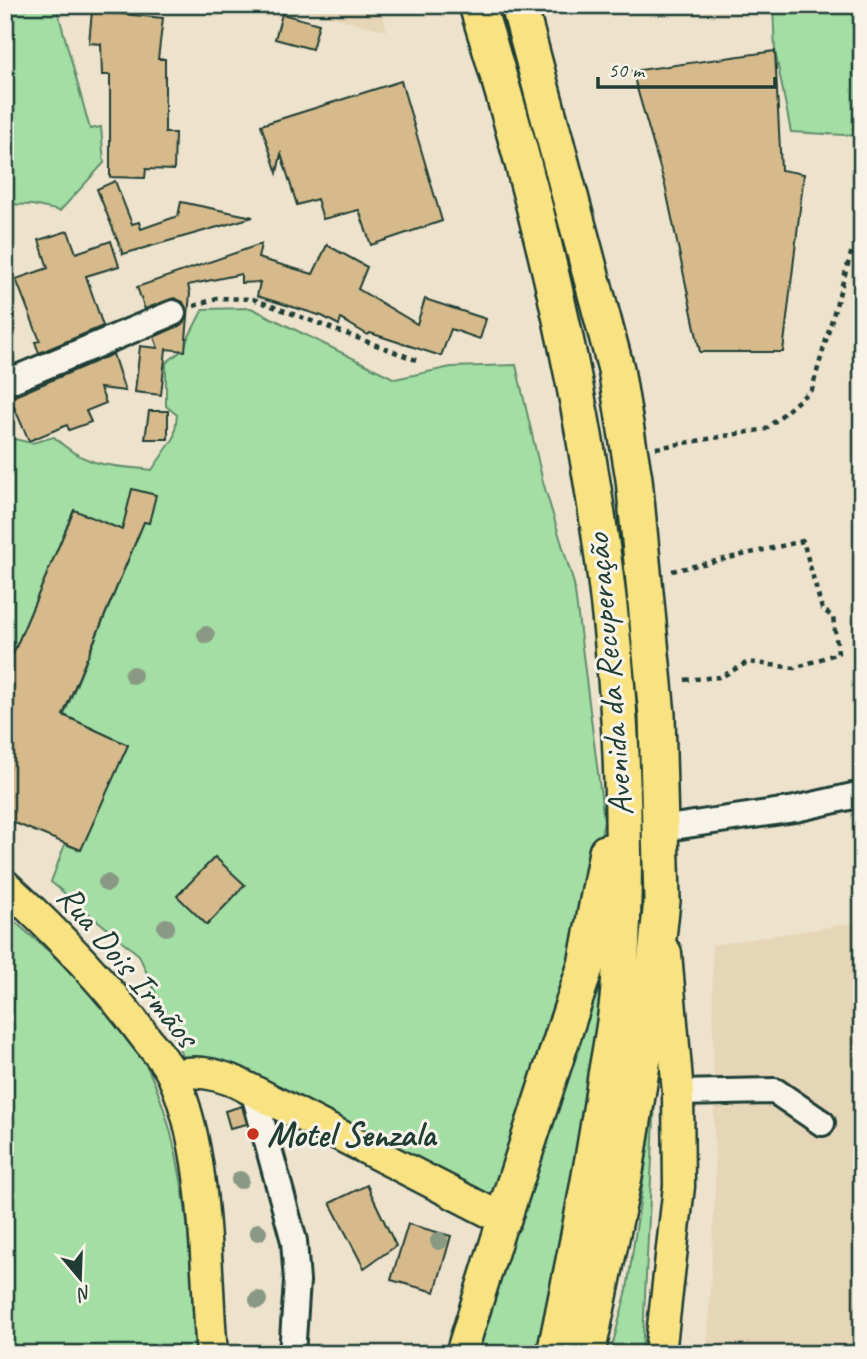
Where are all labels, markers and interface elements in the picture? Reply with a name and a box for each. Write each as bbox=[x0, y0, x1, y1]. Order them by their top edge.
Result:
scale bar bbox=[598, 46, 774, 90]
text: 50 m bbox=[608, 57, 646, 83]
street label: Avenida da Recuperação bbox=[574, 530, 644, 818]
street label: Rua Dois Irmãos bbox=[47, 875, 211, 1059]
place label: Motel Senzala bbox=[267, 1112, 438, 1157]
marker: Motel Senzala bbox=[245, 1126, 261, 1142]
north arrow bbox=[46, 1244, 116, 1314]
text: N bbox=[73, 1280, 95, 1307]

